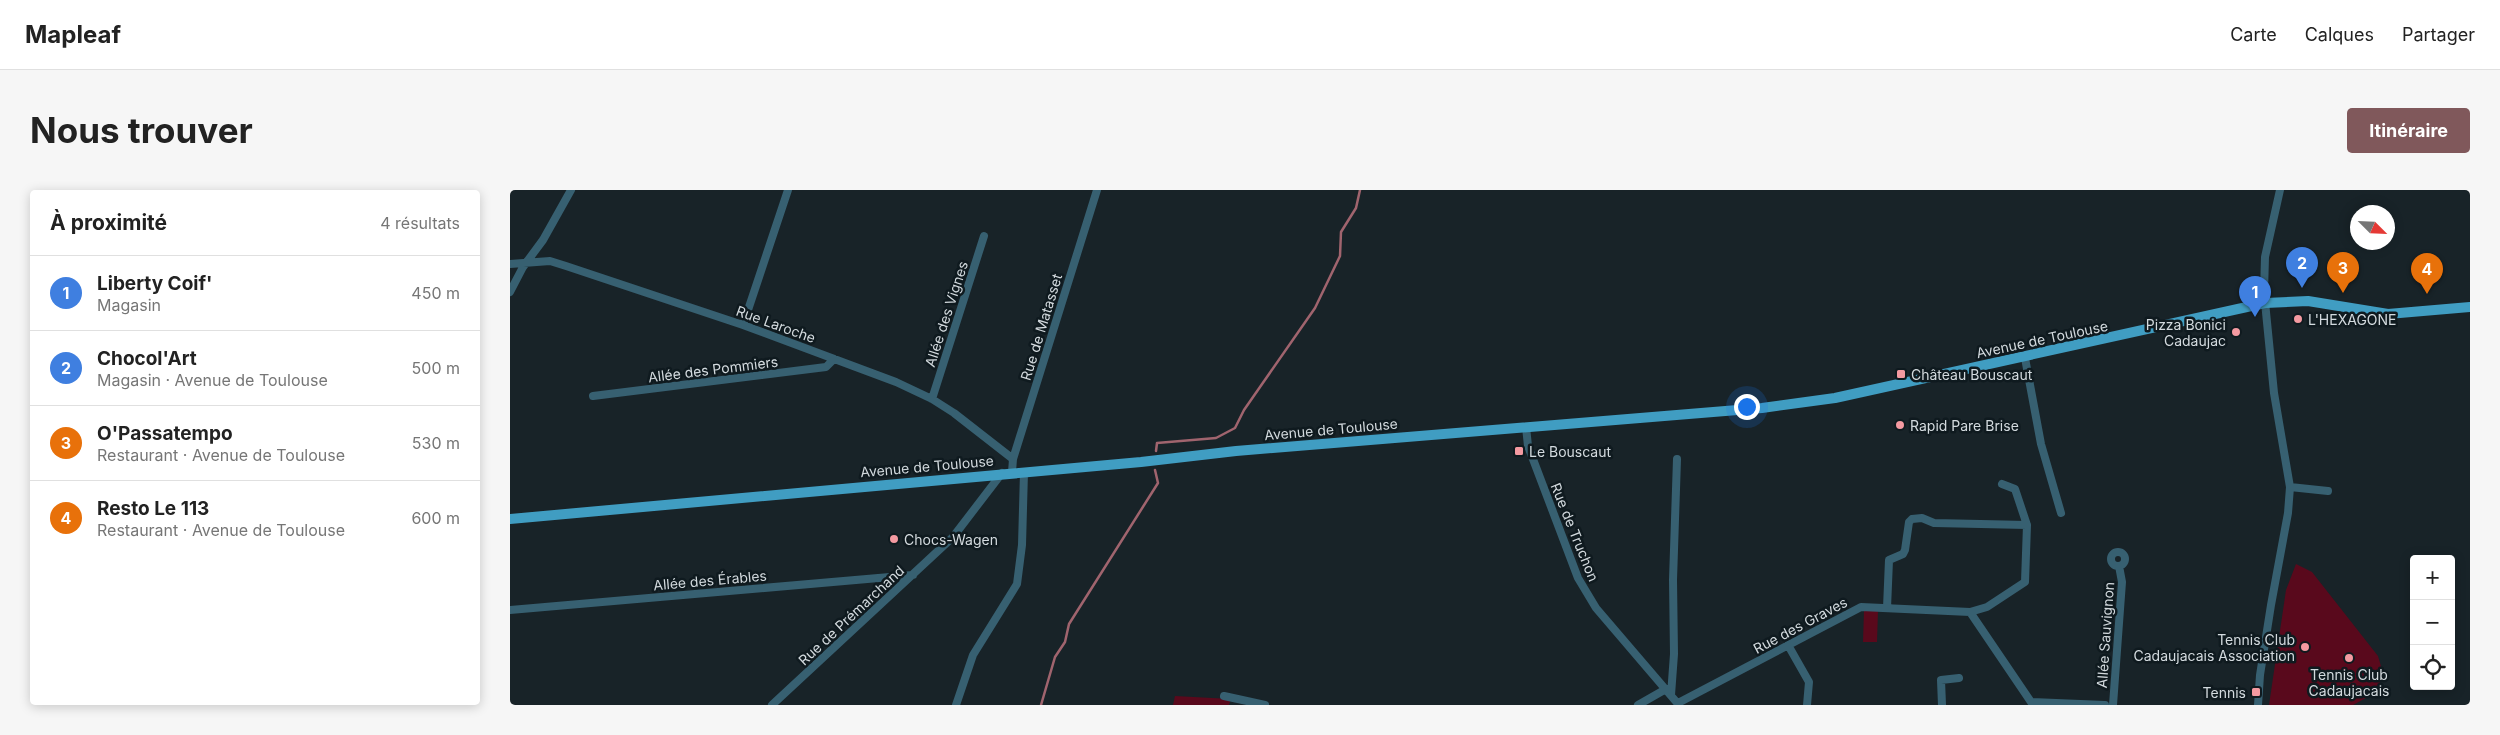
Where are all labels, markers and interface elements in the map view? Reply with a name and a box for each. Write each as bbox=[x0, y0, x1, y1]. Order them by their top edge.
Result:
text: Mapleaf bbox=[25, 20, 121, 49]
text: Carte bbox=[2230, 24, 2277, 45]
text: Calques bbox=[2305, 24, 2374, 45]
text: Partager bbox=[2402, 24, 2475, 45]
button: Itinéraire bbox=[2347, 108, 2470, 153]
text: Nous trouver bbox=[30, 109, 253, 151]
north arrow bbox=[2350, 205, 2395, 250]
text: À proximité bbox=[50, 210, 167, 235]
text: 4 résultats bbox=[380, 213, 460, 233]
pin: 2 bbox=[2286, 247, 2318, 288]
pin: 3 bbox=[2327, 252, 2359, 293]
pin: 4 bbox=[2411, 253, 2443, 294]
street label: Allée des Vignes bbox=[921, 259, 971, 369]
street label: Rue de Matasset bbox=[1017, 271, 1065, 382]
text: Liberty Coif' bbox=[97, 272, 212, 295]
pin: 1 bbox=[2239, 276, 2271, 317]
text: 1 bbox=[63, 283, 69, 303]
text: 450 m bbox=[411, 283, 460, 303]
text: Magasin bbox=[97, 295, 161, 315]
street label: Rue Laroche bbox=[734, 302, 818, 346]
place label: L'HEXAGONE bbox=[2308, 311, 2397, 328]
marker: L'HEXAGONE bbox=[2292, 313, 2304, 325]
place label: Pizza Bonici Cadaujac bbox=[2146, 316, 2226, 349]
street label: Avenue de Toulouse bbox=[1975, 317, 2109, 361]
marker: Pizza Bonici Cadaujac bbox=[2230, 326, 2242, 338]
text: Chocol'Art bbox=[97, 347, 197, 370]
street label: Allée des Pommiers bbox=[647, 353, 779, 385]
text: 2 bbox=[61, 358, 71, 378]
text: 500 m bbox=[412, 358, 460, 378]
place label: Château Bouscaut bbox=[1911, 366, 2033, 383]
marker: Château Bouscaut bbox=[1895, 368, 1907, 380]
text: Magasin · Avenue de Toulouse bbox=[97, 370, 328, 390]
your location bbox=[1734, 394, 1760, 420]
street label: Avenue de Toulouse bbox=[1263, 415, 1399, 443]
place label: Rapid Pare Brise bbox=[1910, 417, 2019, 434]
marker: Rapid Pare Brise bbox=[1894, 419, 1906, 431]
text: O'Passatempo bbox=[97, 422, 233, 445]
text: 3 bbox=[61, 433, 71, 453]
text: 530 m bbox=[412, 433, 460, 453]
place label: Le Bouscaut bbox=[1529, 443, 1612, 460]
text: Restaurant · Avenue de Toulouse bbox=[97, 445, 345, 465]
marker: Le Bouscaut bbox=[1513, 445, 1525, 457]
street label: Avenue de Toulouse bbox=[859, 452, 995, 480]
street label: Rue de Truchon bbox=[1547, 480, 1603, 584]
text: Resto Le 113 bbox=[97, 497, 209, 520]
text: 4 bbox=[61, 508, 71, 528]
text: 600 m bbox=[411, 508, 460, 528]
text: Restaurant · Avenue de Toulouse bbox=[97, 520, 345, 540]
place label: Chocs-Wagen bbox=[904, 531, 998, 548]
marker: Chocs-Wagen bbox=[888, 533, 900, 545]
map controls bbox=[2410, 555, 2455, 690]
button: + bbox=[2410, 555, 2455, 600]
street label: Rue de Prémarchand bbox=[795, 562, 907, 668]
street label: Allée des Érables bbox=[653, 567, 767, 593]
street label: Allée Sauvignon bbox=[2093, 581, 2117, 689]
street label: Rue des Graves bbox=[1750, 593, 1850, 657]
button: − bbox=[2410, 600, 2455, 645]
place label: Tennis Club Cadaujacais Association bbox=[2134, 631, 2295, 664]
marker: Tennis Club Cadaujacais Association bbox=[2299, 641, 2311, 653]
button: locate bbox=[2410, 645, 2455, 690]
marker: Tennis Club Cadaujacais bbox=[2343, 652, 2355, 664]
place label: Tennis Club Cadaujacais bbox=[2309, 666, 2389, 699]
place label: Tennis bbox=[2203, 684, 2246, 701]
marker: Tennis bbox=[2250, 686, 2262, 698]

